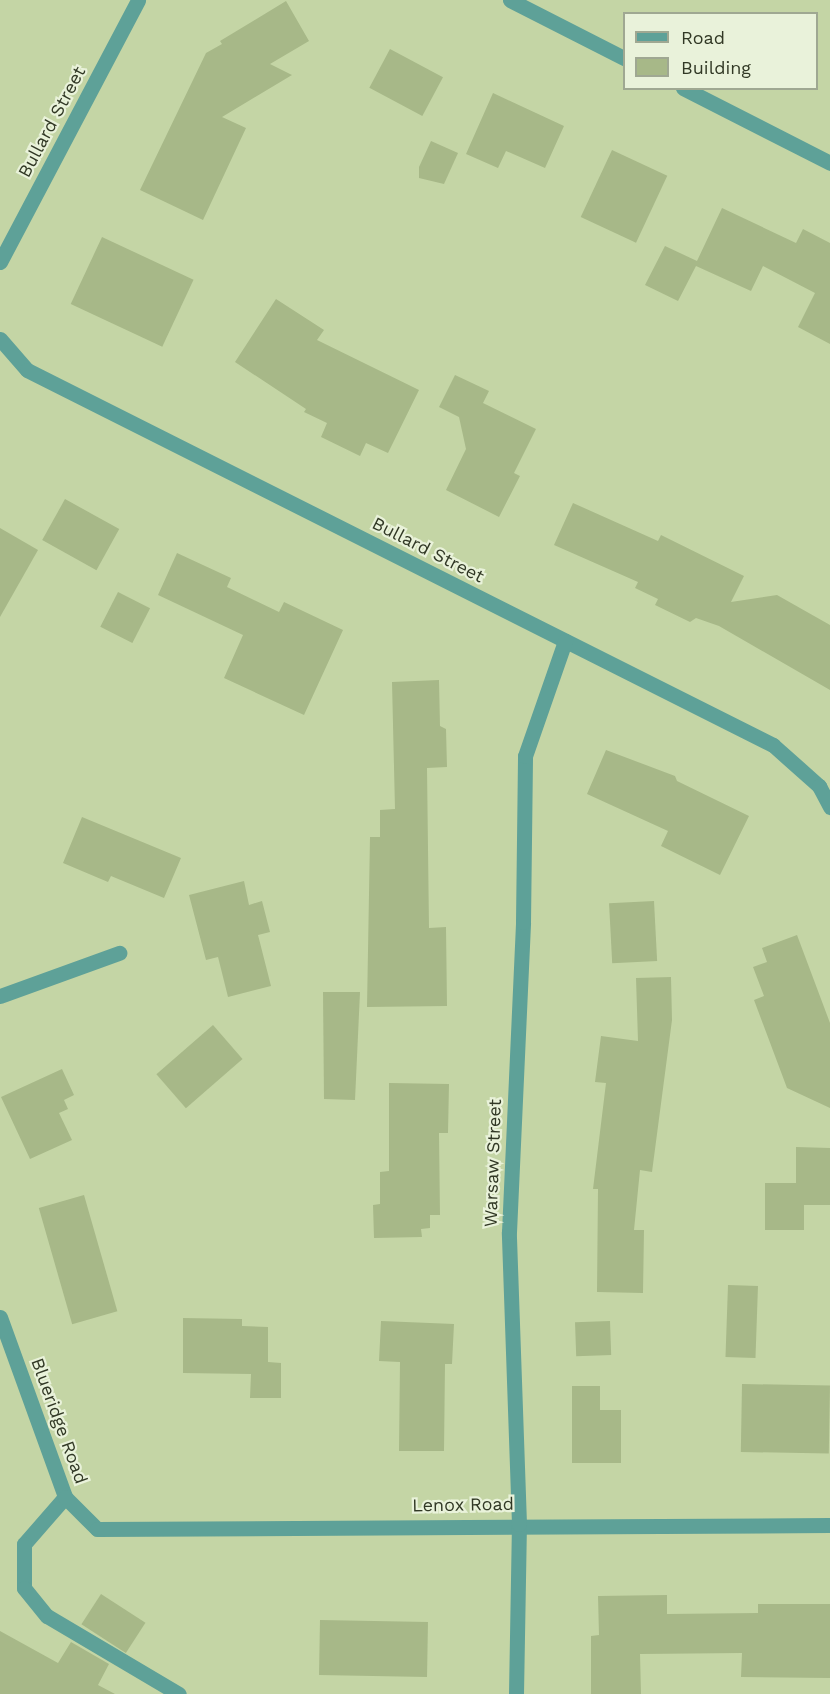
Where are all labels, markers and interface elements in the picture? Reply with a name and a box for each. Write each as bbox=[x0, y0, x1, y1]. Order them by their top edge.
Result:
legend bbox=[623, 12, 818, 90]
text: Road bbox=[681, 27, 725, 48]
text: Building bbox=[681, 57, 751, 78]
street label: Bullard Street bbox=[14, 63, 90, 181]
street label: Bullard Street bbox=[368, 513, 488, 587]
street label: Warsaw Street bbox=[480, 1098, 506, 1228]
street label: Blueridge Road bbox=[26, 1355, 92, 1487]
street label: Lenox Road bbox=[412, 1493, 514, 1517]

